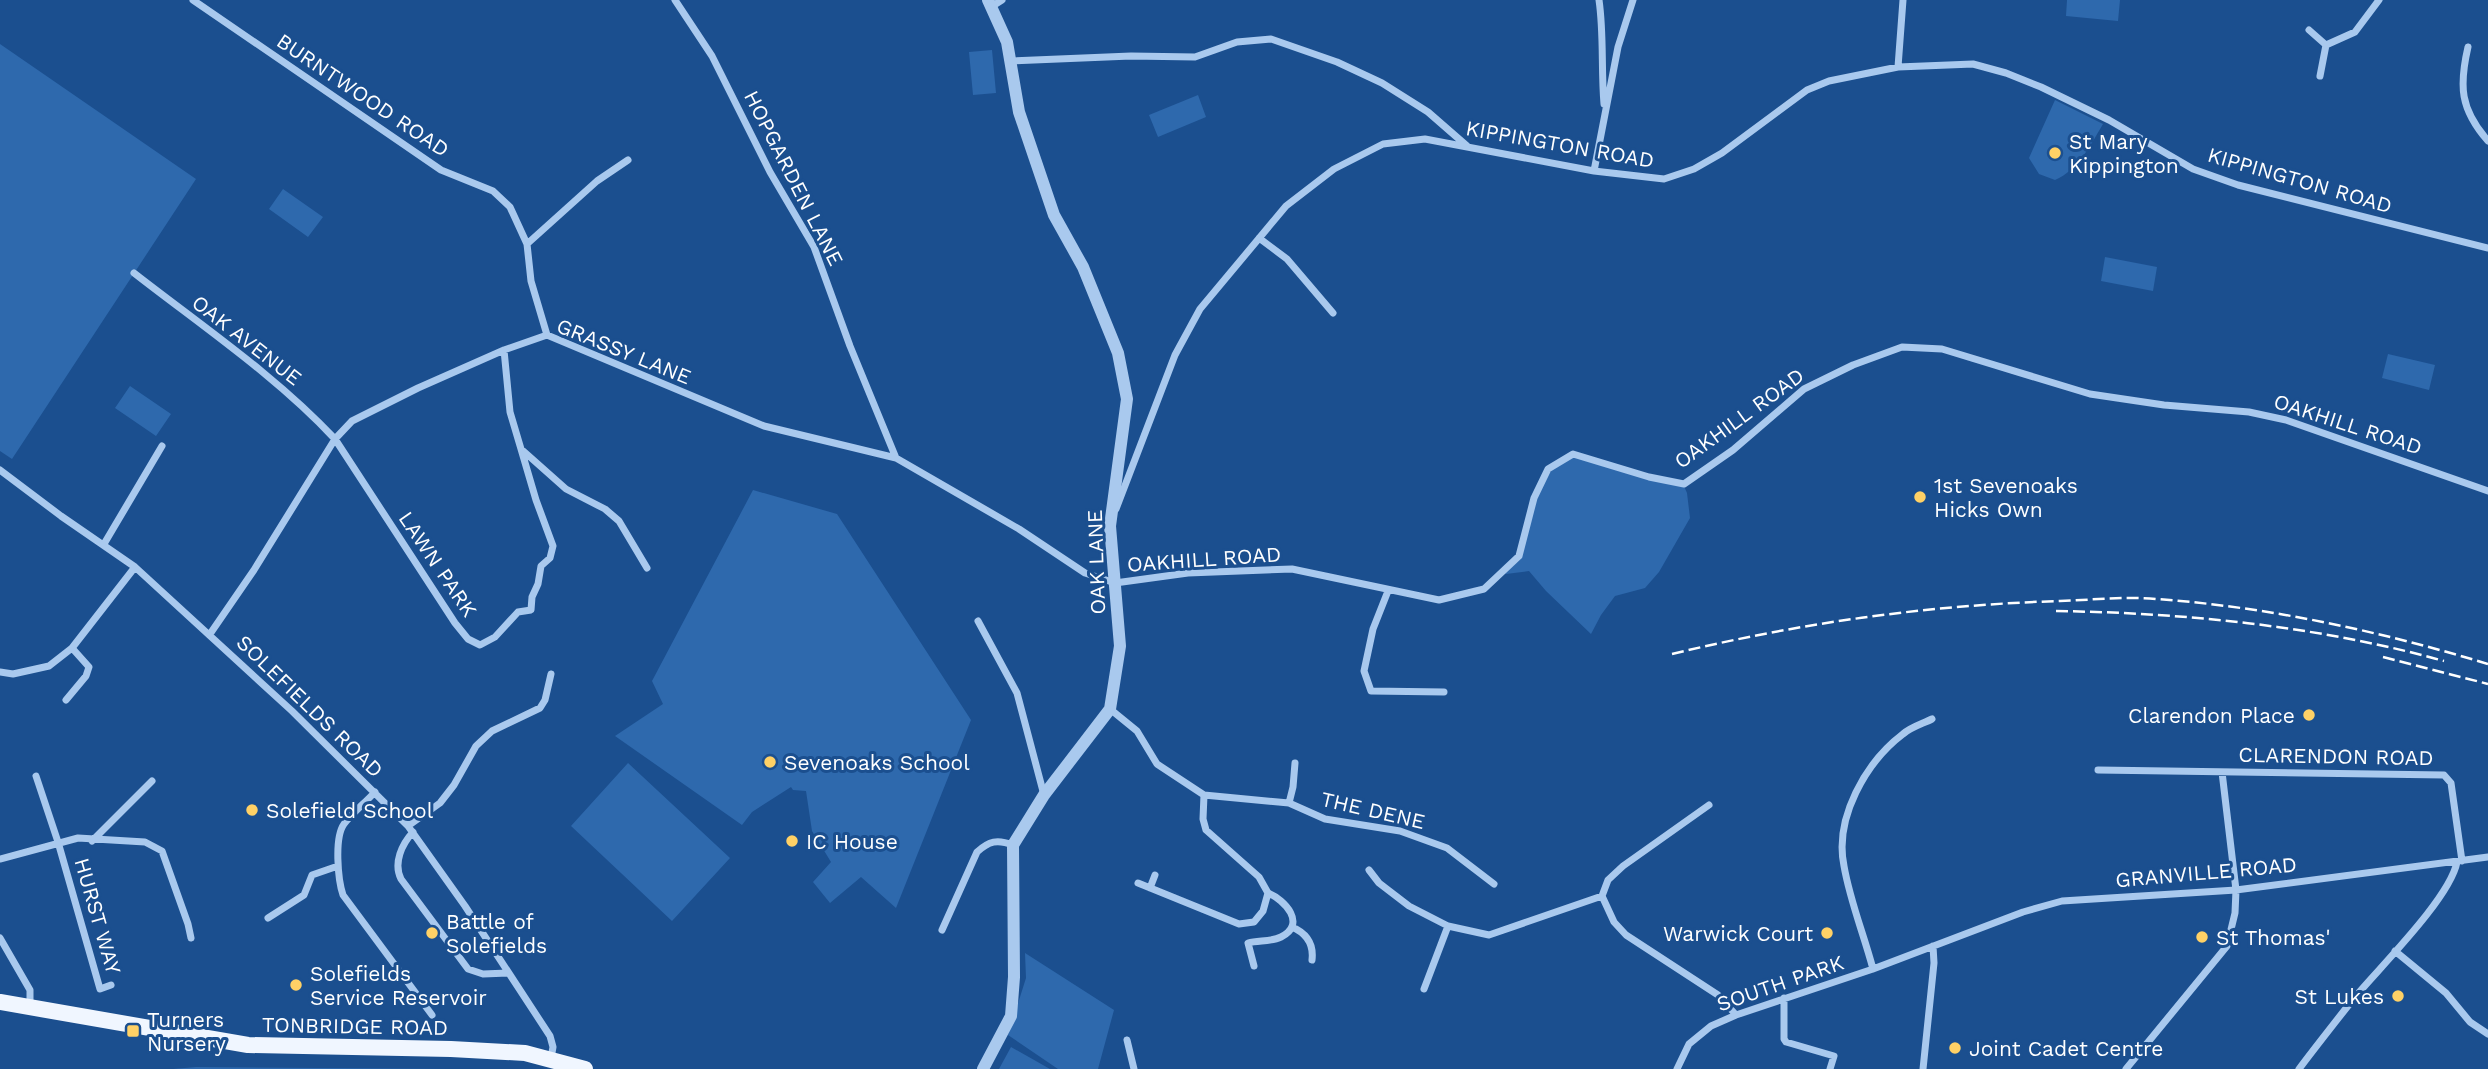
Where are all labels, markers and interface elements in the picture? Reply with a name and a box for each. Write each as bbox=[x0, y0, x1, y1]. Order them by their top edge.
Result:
street label: BURNTWOOD ROAD bbox=[272, 28, 454, 162]
street label: HOPGARDEN LANE bbox=[739, 86, 849, 270]
street label: KIPPINGTON ROAD bbox=[1464, 115, 1656, 173]
place label: St Mary Kippington bbox=[2069, 129, 2179, 178]
street label: KIPPINGTON ROAD bbox=[2205, 142, 2395, 218]
marker: St Mary Kippington bbox=[2047, 145, 2063, 161]
street label: OAK AVENUE bbox=[187, 289, 307, 391]
street label: GRASSY LANE bbox=[553, 313, 695, 389]
street label: OAKHILL ROAD bbox=[1669, 363, 1809, 473]
street label: OAKHILL ROAD bbox=[2271, 388, 2425, 460]
place label: 1st Sevenoaks Hicks Own bbox=[1934, 473, 2078, 522]
marker: 1st Sevenoaks Hicks Own bbox=[1912, 489, 1928, 505]
street label: LAWN PARK bbox=[394, 507, 483, 622]
street label: OAK LANE bbox=[1082, 509, 1110, 615]
street label: OAKHILL ROAD bbox=[1126, 541, 1282, 577]
street label: SOLEFIELDS ROAD bbox=[232, 630, 388, 782]
place label: Clarendon Place bbox=[2128, 703, 2295, 728]
marker: Clarendon Place bbox=[2301, 707, 2317, 723]
street label: CLARENDON ROAD bbox=[2238, 742, 2434, 770]
place label: Sevenoaks School bbox=[784, 750, 970, 775]
marker: Sevenoaks School bbox=[762, 754, 778, 770]
street label: THE DENE bbox=[1319, 786, 1427, 834]
place label: Solefield School bbox=[266, 798, 434, 823]
marker: Solefield School bbox=[244, 802, 260, 818]
place label: IC House bbox=[806, 829, 898, 854]
marker: IC House bbox=[784, 833, 800, 849]
street label: GRANVILLE ROAD bbox=[2114, 852, 2298, 892]
street label: HURST WAY bbox=[69, 855, 127, 977]
place label: Battle of Solefields bbox=[446, 909, 547, 958]
place label: Warwick Court bbox=[1663, 921, 1813, 946]
marker: Battle of Solefields bbox=[424, 925, 440, 941]
marker: Warwick Court bbox=[1819, 925, 1835, 941]
place label: St Thomas' bbox=[2216, 925, 2330, 950]
marker: St Thomas' bbox=[2194, 929, 2210, 945]
street label: SOUTH PARK bbox=[1713, 950, 1847, 1016]
place label: Solefields Service Reservoir bbox=[310, 961, 487, 1010]
marker: Solefields Service Reservoir bbox=[288, 977, 304, 993]
place label: St Lukes bbox=[2295, 984, 2384, 1009]
marker: St Lukes bbox=[2390, 988, 2406, 1004]
place label: Turners Nursery bbox=[147, 1007, 226, 1056]
street label: TONBRIDGE ROAD bbox=[262, 1012, 448, 1040]
marker: Turners Nursery bbox=[125, 1023, 141, 1039]
place label: Joint Cadet Centre bbox=[1969, 1036, 2163, 1061]
marker: Joint Cadet Centre bbox=[1947, 1040, 1963, 1056]

